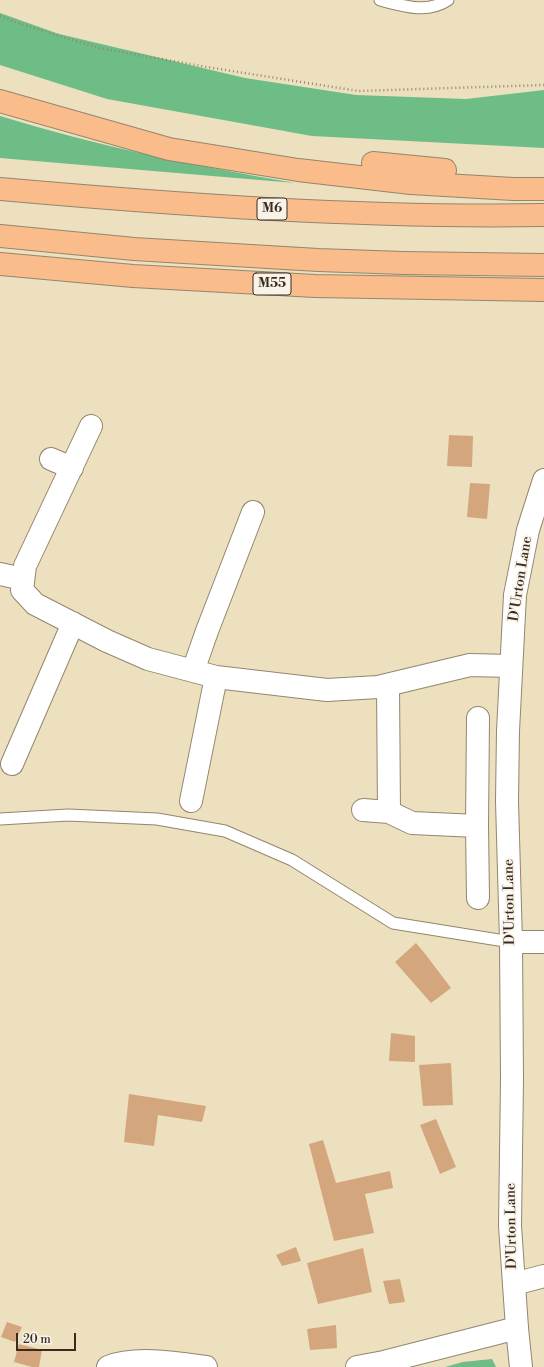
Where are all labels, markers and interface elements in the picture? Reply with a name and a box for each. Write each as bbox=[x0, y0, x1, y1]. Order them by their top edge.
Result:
road number: M6 bbox=[257, 198, 287, 220]
road number: M55 bbox=[253, 273, 291, 295]
street label: D'Urton Lane bbox=[506, 535, 536, 623]
street label: D'Urton Lane bbox=[501, 859, 519, 945]
street label: D'Urton Lane bbox=[503, 1183, 521, 1269]
scale bar bbox=[18, 1325, 78, 1351]
text: 20 m bbox=[23, 1332, 51, 1347]

